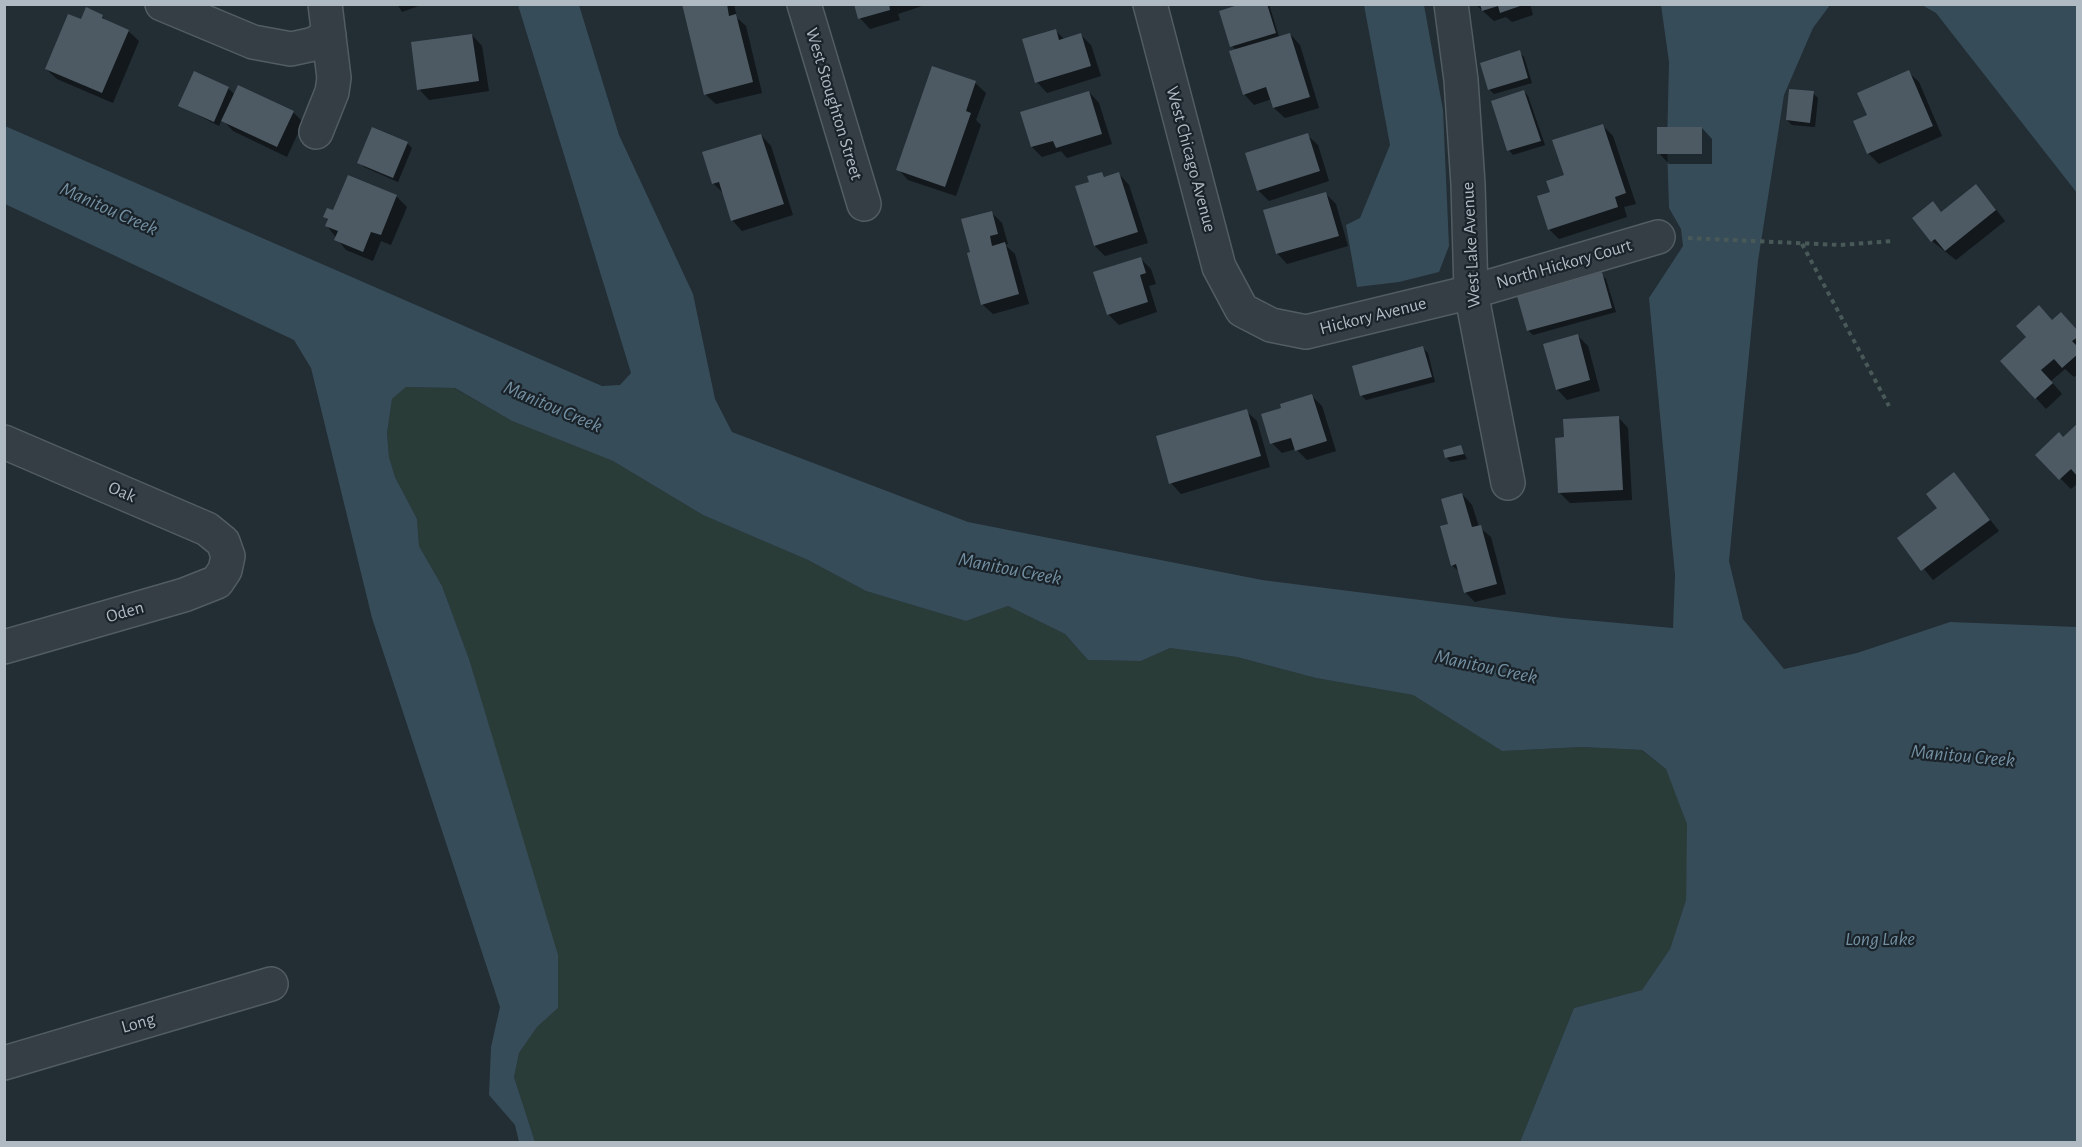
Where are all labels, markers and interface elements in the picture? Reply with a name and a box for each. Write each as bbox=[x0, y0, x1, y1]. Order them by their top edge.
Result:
street label: West Stoughton Street bbox=[801, 25, 867, 183]
street label: West Chicago Avenue bbox=[1161, 84, 1221, 234]
water label: Manitou Creek bbox=[56, 177, 162, 241]
street label: West Lake Avenue bbox=[1457, 181, 1485, 309]
street label: North Hickory Court bbox=[1494, 234, 1634, 294]
street label: Hickory Avenue bbox=[1317, 292, 1429, 340]
water label: Manitou Creek bbox=[500, 376, 606, 438]
street label: Oak bbox=[105, 477, 139, 507]
water label: Manitou Creek bbox=[956, 547, 1064, 591]
street label: Oden bbox=[104, 596, 146, 628]
water label: Manitou Creek bbox=[1432, 644, 1540, 690]
water label: Manitou Creek bbox=[1910, 739, 2016, 773]
water label: Long Lake bbox=[1845, 927, 1915, 951]
street label: Long bbox=[119, 1008, 157, 1038]

